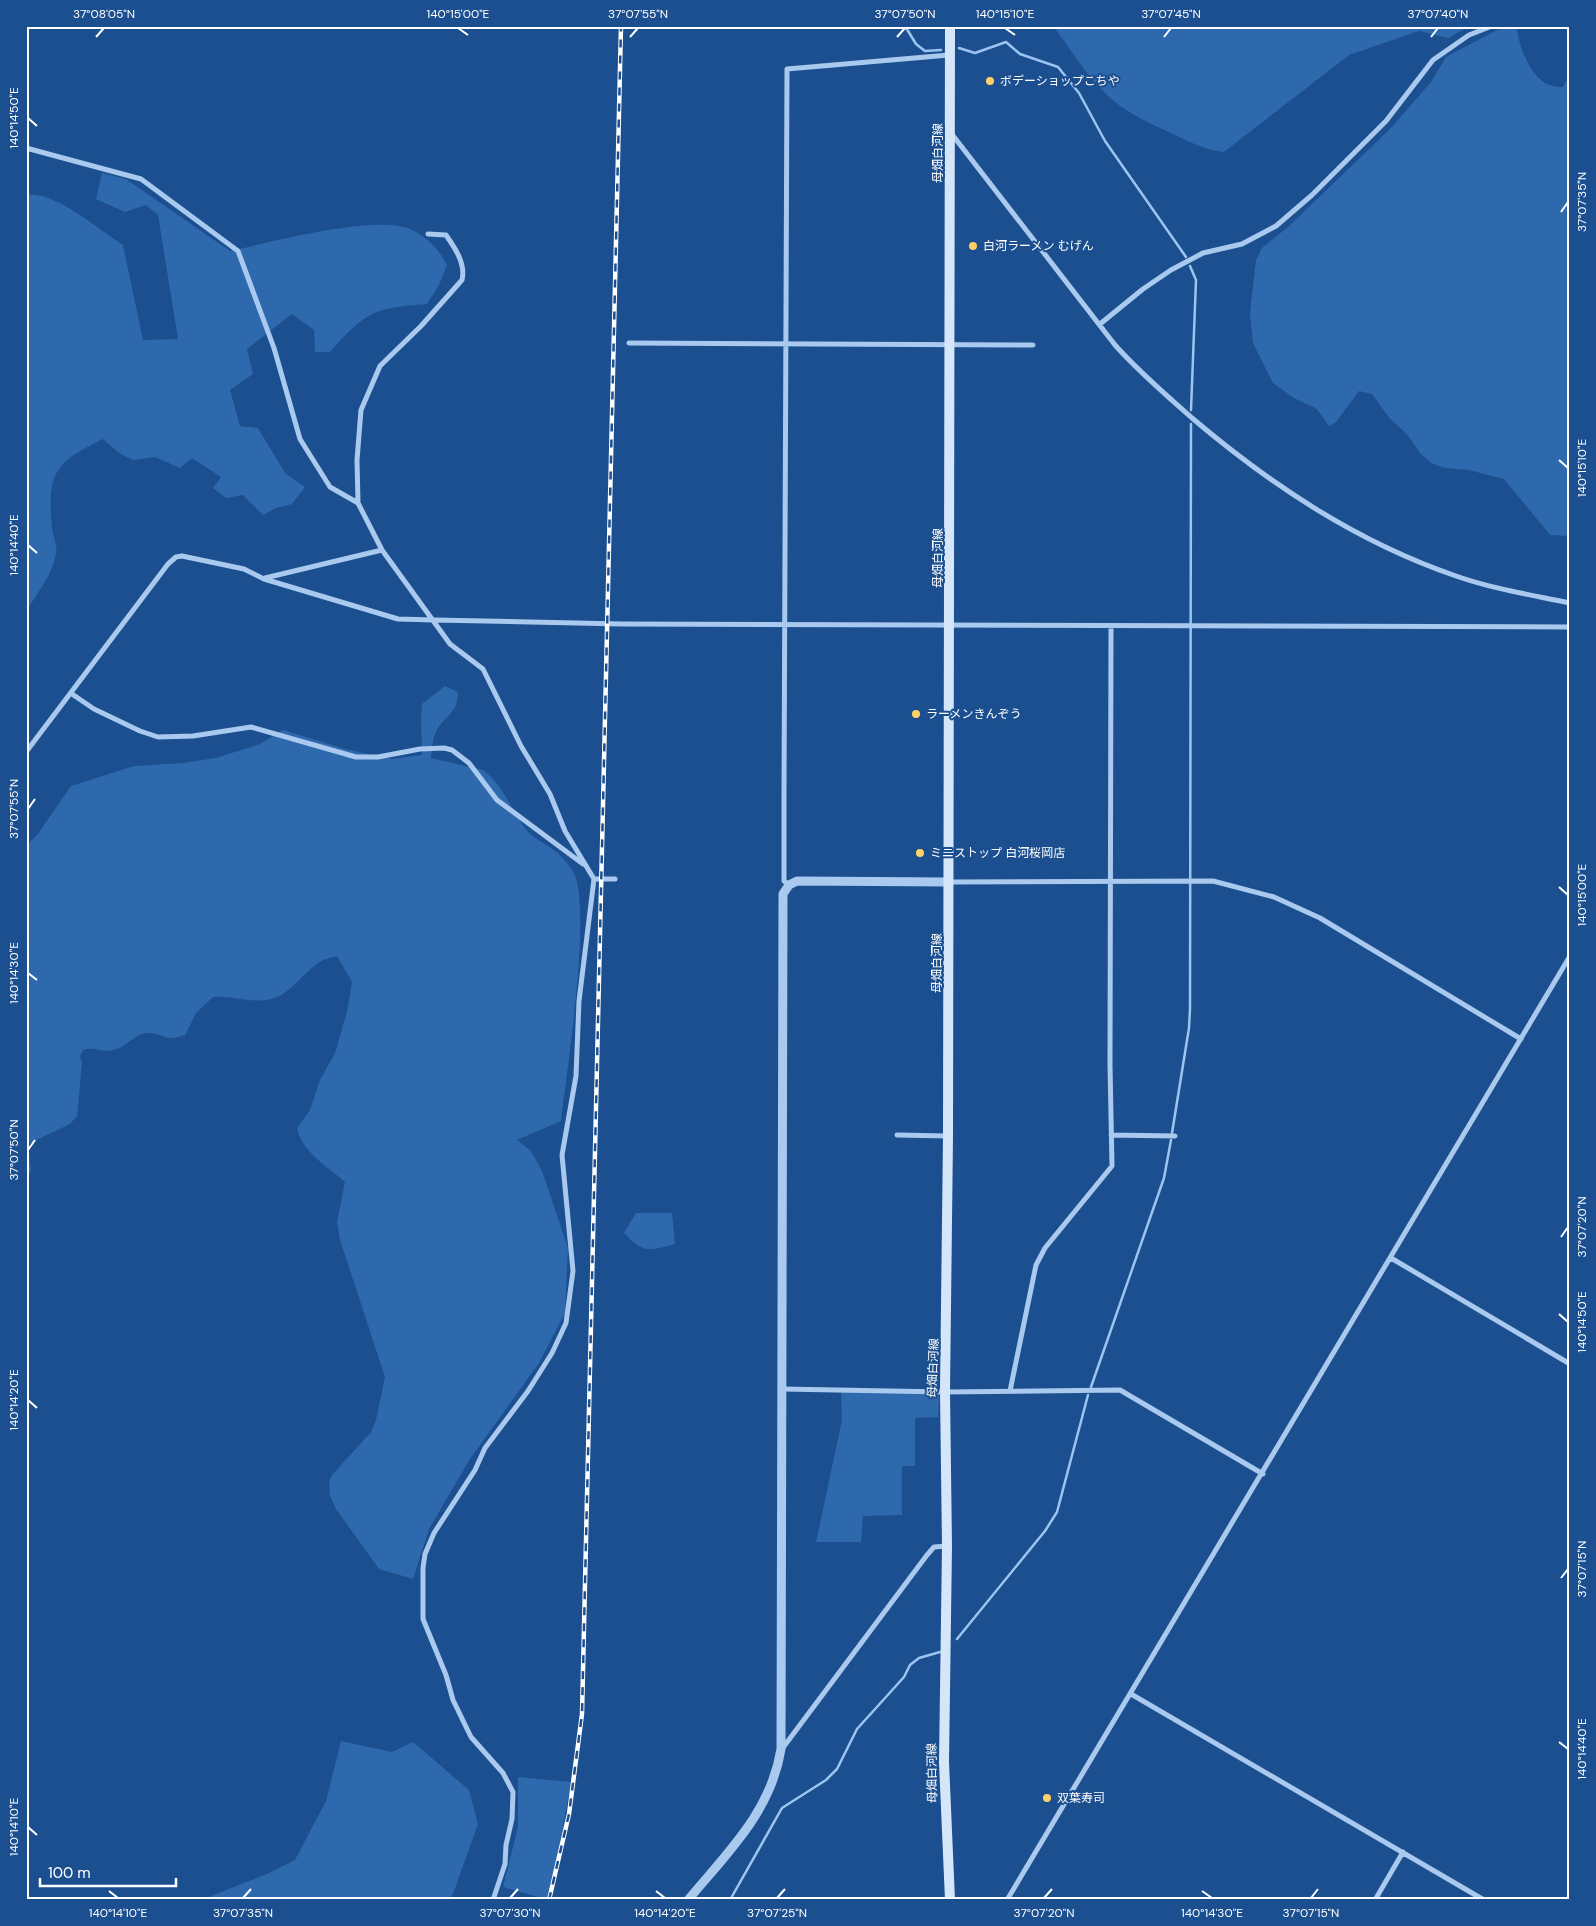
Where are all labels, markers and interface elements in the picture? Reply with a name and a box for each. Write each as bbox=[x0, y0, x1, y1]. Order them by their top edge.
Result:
text: 37°08'05"N bbox=[73, 6, 135, 22]
text: 140°15'00"E bbox=[427, 6, 490, 22]
text: 37°07'55"N bbox=[608, 6, 668, 22]
text: 37°07'50"N bbox=[874, 6, 936, 22]
text: 140°15'10"E bbox=[976, 6, 1034, 22]
text: 37°07'45"N bbox=[1141, 6, 1201, 22]
text: 37°07'40"N bbox=[1408, 6, 1468, 22]
place label: ボデーショップこちや bbox=[1000, 73, 1120, 89]
marker: ボデーショップこちや bbox=[984, 75, 996, 87]
text: 140°14'50"E bbox=[6, 87, 22, 149]
street label: 母畑白河線 bbox=[930, 123, 946, 183]
text: 37°07'35"N bbox=[1574, 172, 1590, 232]
place label: 白河ラーメン むげん bbox=[983, 238, 1094, 254]
marker: 白河ラーメン むげん bbox=[967, 240, 979, 252]
text: 140°15'10"E bbox=[1574, 439, 1590, 497]
text: 140°14'40"E bbox=[6, 514, 22, 576]
street label: 母畑白河線 bbox=[930, 528, 946, 588]
place label: ラーメンきんぞう bbox=[926, 706, 1022, 722]
marker: ラーメンきんぞう bbox=[910, 708, 922, 720]
text: 37°07'55"N bbox=[6, 779, 22, 839]
place label: ミニストップ 白河桜岡店 bbox=[930, 845, 1065, 861]
marker: ミニストップ 白河桜岡店 bbox=[914, 847, 926, 859]
text: 140°15'00"E bbox=[1574, 863, 1590, 926]
street label: 母畑白河線 bbox=[929, 933, 945, 993]
text: 140°14'30"E bbox=[6, 942, 22, 1004]
text: 37°07'50"N bbox=[6, 1119, 22, 1181]
text: 37°07'20"N bbox=[1574, 1197, 1590, 1257]
text: 140°14'50"E bbox=[1574, 1291, 1590, 1353]
street label: 母畑白河線 bbox=[924, 1338, 942, 1398]
text: 140°14'20"E bbox=[6, 1369, 22, 1431]
text: 37°07'15"N bbox=[1574, 1541, 1590, 1597]
text: 140°14'40"E bbox=[1574, 1718, 1590, 1780]
street label: 母畑白河線 bbox=[923, 1743, 941, 1803]
place label: 双葉寿司 bbox=[1057, 1790, 1105, 1806]
marker: 双葉寿司 bbox=[1041, 1792, 1053, 1804]
text: 140°14'10"E bbox=[6, 1798, 22, 1856]
scale bar bbox=[40, 1856, 176, 1888]
text: 100 m bbox=[48, 1863, 91, 1883]
text: 140°14'10"E bbox=[89, 1905, 147, 1921]
text: 37°07'35"N bbox=[213, 1905, 273, 1921]
text: 37°07'30"N bbox=[479, 1905, 541, 1921]
text: 140°14'20"E bbox=[634, 1905, 696, 1921]
text: 37°07'25"N bbox=[747, 1905, 807, 1921]
text: 37°07'20"N bbox=[1014, 1905, 1074, 1921]
text: 140°14'30"E bbox=[1181, 1905, 1243, 1921]
text: 37°07'15"N bbox=[1283, 1905, 1339, 1921]

